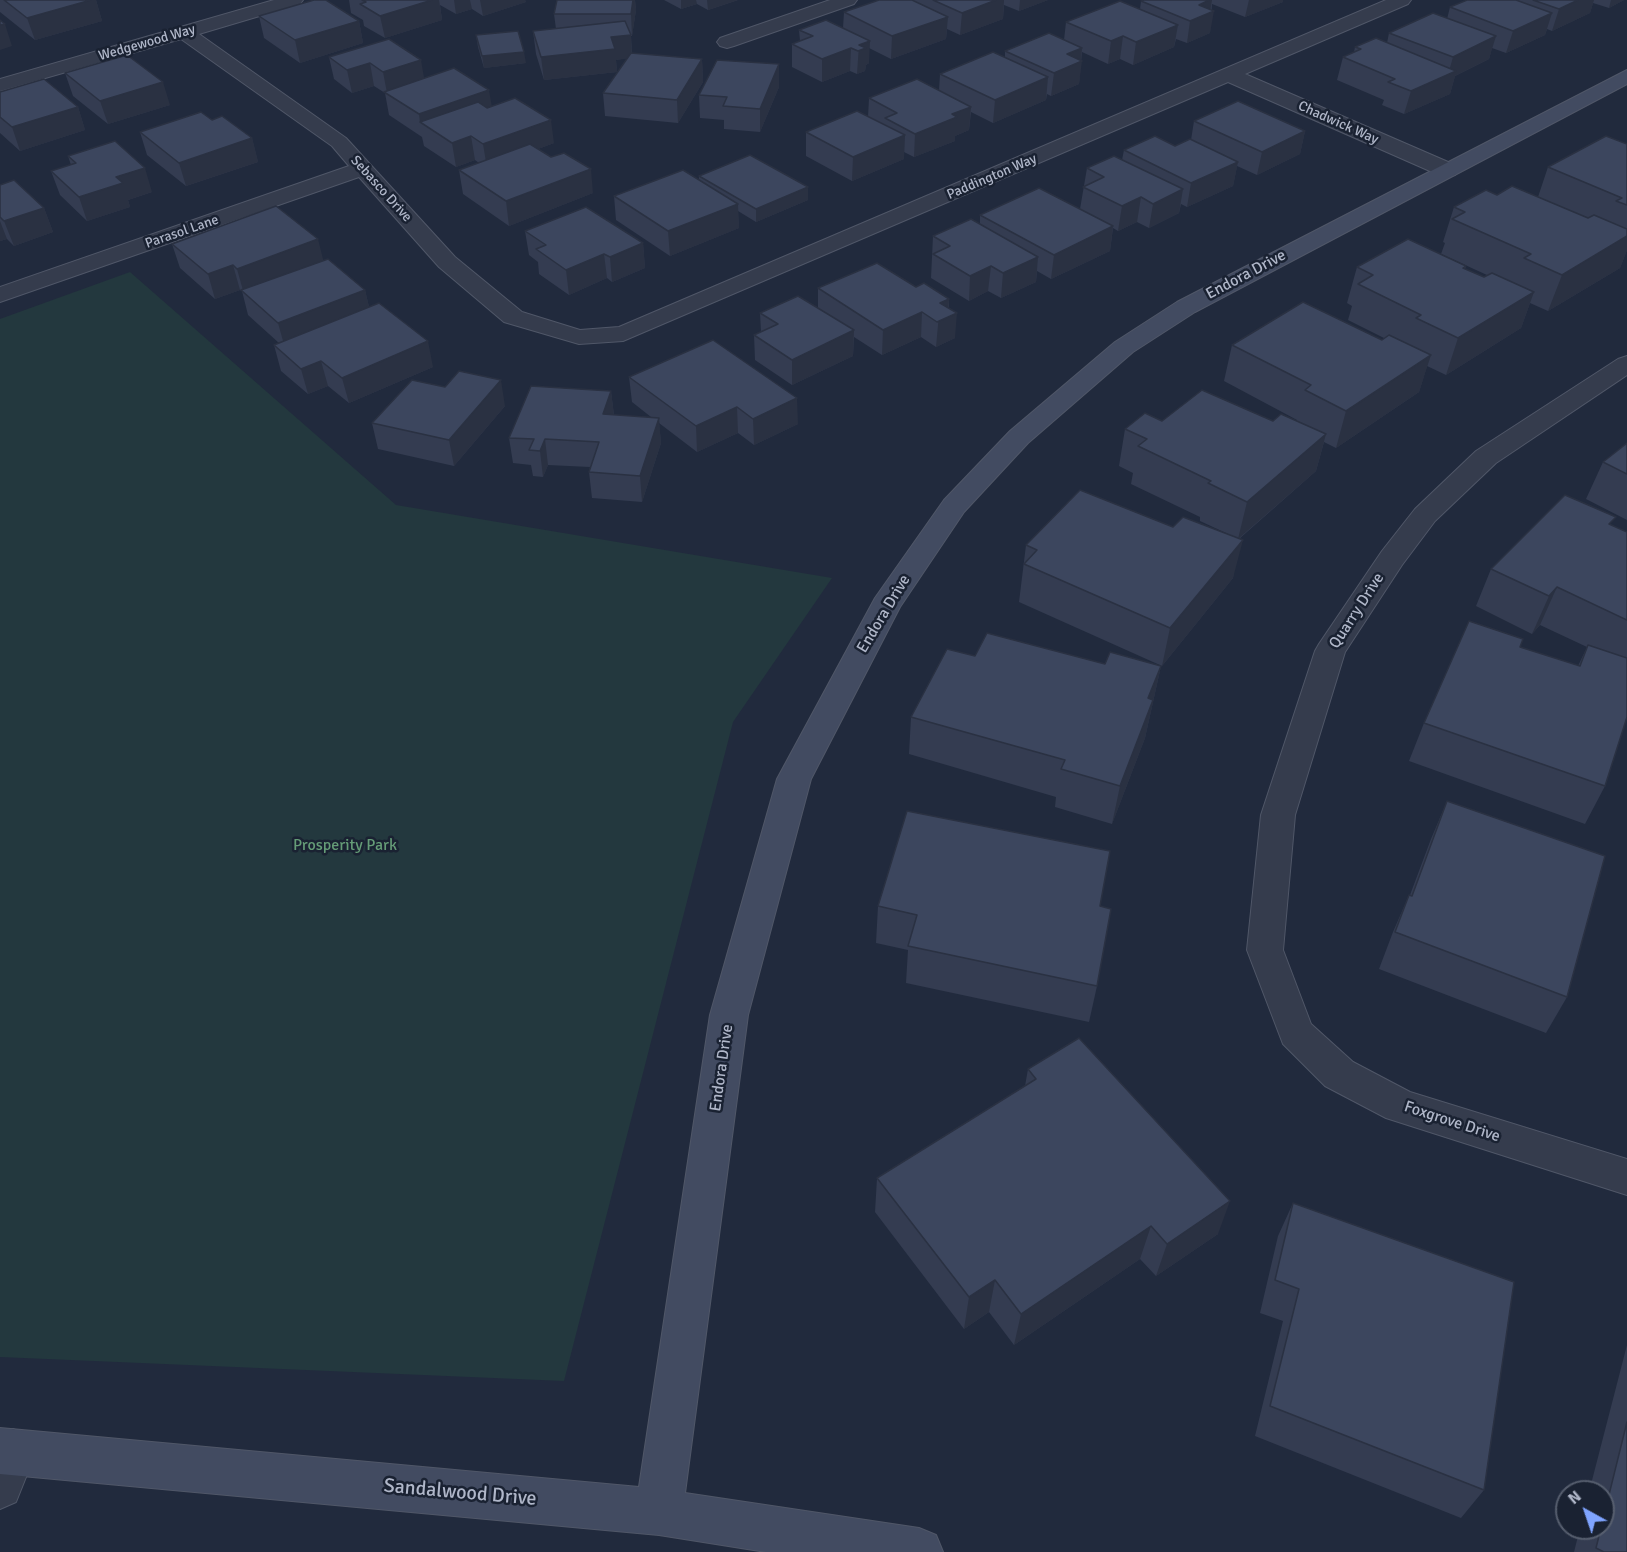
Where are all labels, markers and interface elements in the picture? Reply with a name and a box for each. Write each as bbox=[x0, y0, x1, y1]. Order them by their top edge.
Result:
street label: Wedgewood Way bbox=[97, 21, 197, 65]
street label: Chadwick Way bbox=[1295, 98, 1381, 148]
street label: Paddington Way bbox=[945, 151, 1039, 203]
street label: Sebasco Drive bbox=[347, 152, 415, 226]
street label: Parasol Lane bbox=[143, 212, 221, 252]
street label: Endora Drive bbox=[1203, 246, 1289, 304]
street label: Quarry Drive bbox=[1325, 570, 1389, 652]
street label: Endora Drive bbox=[853, 571, 915, 657]
park label: Prosperity Park bbox=[293, 836, 397, 856]
street label: Endora Drive bbox=[706, 1023, 738, 1113]
street label: Foxgrove Drive bbox=[1402, 1097, 1502, 1147]
street label: Sandalwood Drive bbox=[383, 1474, 537, 1512]
north arrow bbox=[1555, 1480, 1615, 1540]
text: N bbox=[1564, 1487, 1585, 1509]

